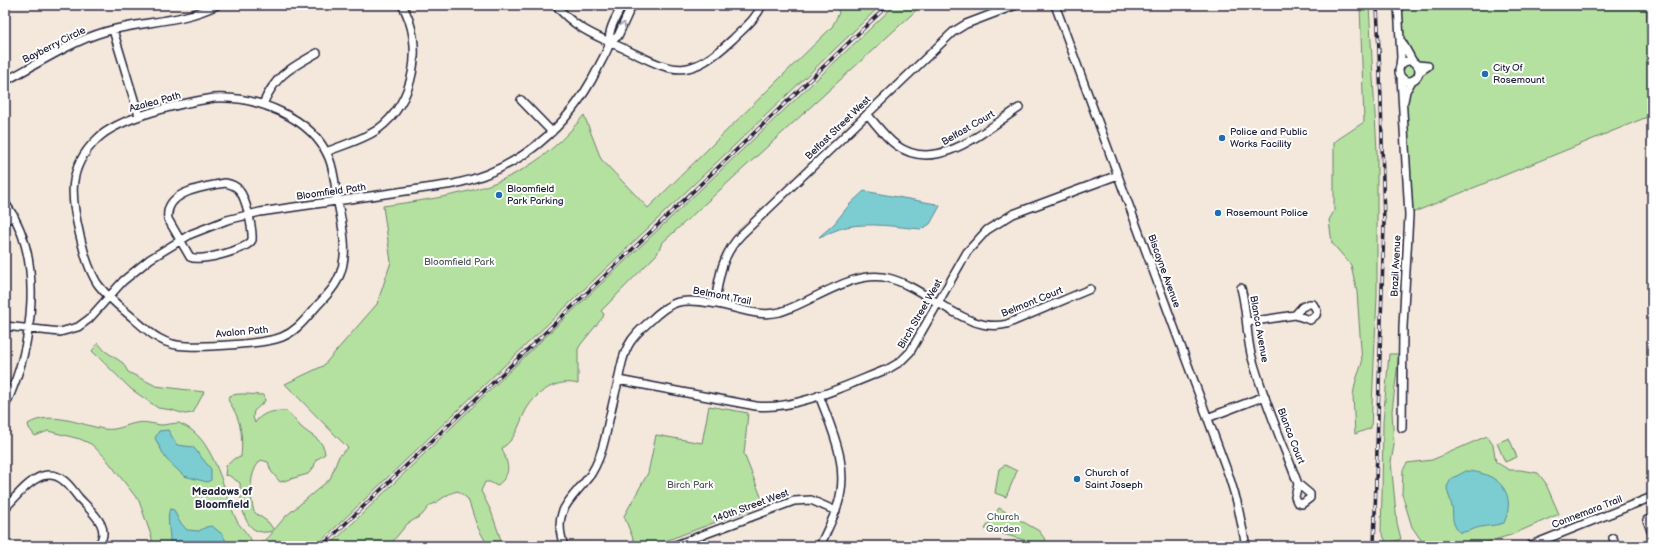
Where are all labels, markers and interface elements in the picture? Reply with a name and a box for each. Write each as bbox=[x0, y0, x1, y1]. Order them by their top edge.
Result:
one-way arrow bbox=[618, 22, 626, 30]
street label: Bayberry Circle bbox=[20, 24, 88, 66]
place label: City Of Rosemount bbox=[1493, 62, 1545, 86]
marker: City Of Rosemount bbox=[1480, 69, 1490, 79]
street label: Azalea Path bbox=[128, 89, 183, 115]
street label: Belfast Street West bbox=[803, 94, 873, 162]
street label: Belfast Court bbox=[939, 108, 997, 148]
place label: Police and Public Works Facility bbox=[1230, 126, 1307, 150]
marker: Police and Public Works Facility bbox=[1217, 133, 1227, 143]
street label: Bloomfield Path bbox=[295, 181, 367, 203]
place label: Bloomfield Park Parking bbox=[507, 183, 564, 207]
marker: Bloomfield Park Parking bbox=[494, 190, 504, 200]
place label: Rosemount Police bbox=[1226, 207, 1308, 219]
marker: Rosemount Police bbox=[1213, 208, 1223, 218]
street label: Biscayne Avenue bbox=[1145, 233, 1183, 310]
street label: Brazil Avenue bbox=[1388, 235, 1404, 297]
park label: Bloomfield Park bbox=[424, 256, 494, 268]
street label: Birch Street West bbox=[895, 277, 945, 351]
street label: Belmont Trail bbox=[692, 284, 752, 308]
street label: Belmont Court bbox=[999, 284, 1065, 320]
street label: Blanca Avenue bbox=[1247, 295, 1271, 363]
street label: Avalon Path bbox=[215, 324, 269, 340]
street label: Blanca Court bbox=[1275, 406, 1307, 466]
place label: Church of Saint Joseph bbox=[1085, 467, 1143, 491]
marker: Church of Saint Joseph bbox=[1072, 474, 1082, 484]
park label: Birch Park bbox=[667, 479, 713, 491]
district label: Meadows of Bloomfield bbox=[192, 485, 253, 511]
street label: 140th Street West bbox=[712, 487, 790, 525]
street label: Connemara Trail bbox=[1550, 493, 1624, 531]
park label: Church Garden bbox=[986, 511, 1020, 535]

